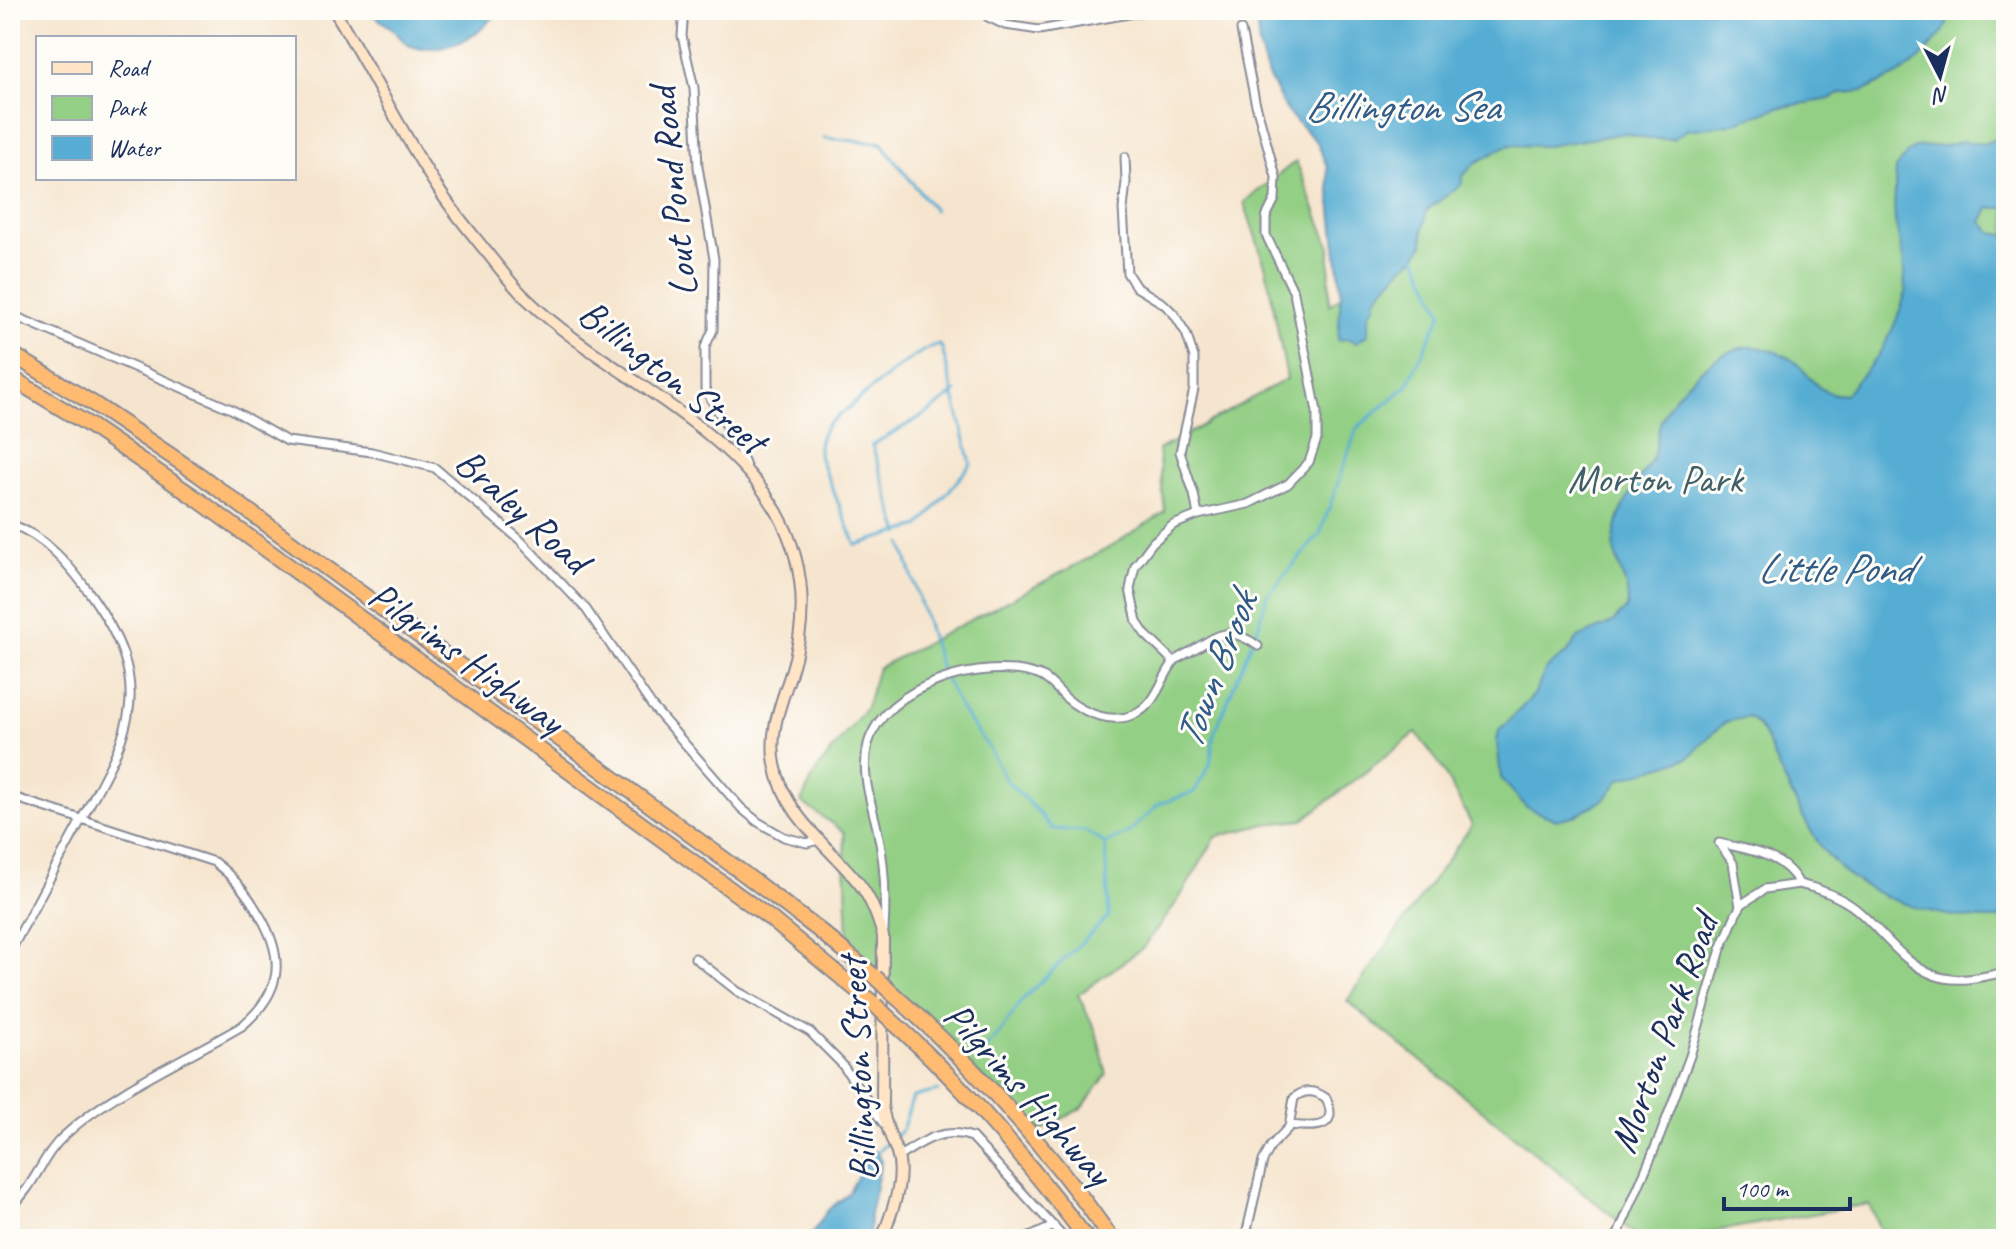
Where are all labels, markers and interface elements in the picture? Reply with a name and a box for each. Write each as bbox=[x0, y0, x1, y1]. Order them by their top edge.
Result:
legend bbox=[36, 36, 296, 180]
north arrow bbox=[1900, 36, 1980, 116]
text: Road bbox=[108, 53, 152, 83]
street label: Lout Pond Road bbox=[637, 79, 709, 299]
water label: Billington Sea bbox=[1305, 80, 1503, 133]
text: N bbox=[1930, 80, 1950, 110]
text: Park bbox=[108, 93, 148, 123]
text: Water bbox=[108, 133, 163, 163]
street label: Billington Street bbox=[569, 288, 781, 469]
street label: Braley Road bbox=[445, 437, 605, 588]
park label: Morton Park bbox=[1568, 454, 1745, 504]
water label: Little Pond bbox=[1757, 542, 1923, 595]
street label: Pilgrims Highway bbox=[359, 570, 577, 747]
water label: Town Brook bbox=[1162, 579, 1272, 756]
street label: Morton Park Road bbox=[1598, 902, 1732, 1159]
street label: Billington Street bbox=[827, 950, 889, 1182]
street label: Pilgrims Highway bbox=[933, 992, 1126, 1198]
scale bar bbox=[1724, 1161, 1850, 1211]
text: 100 m bbox=[1736, 1174, 1790, 1204]

